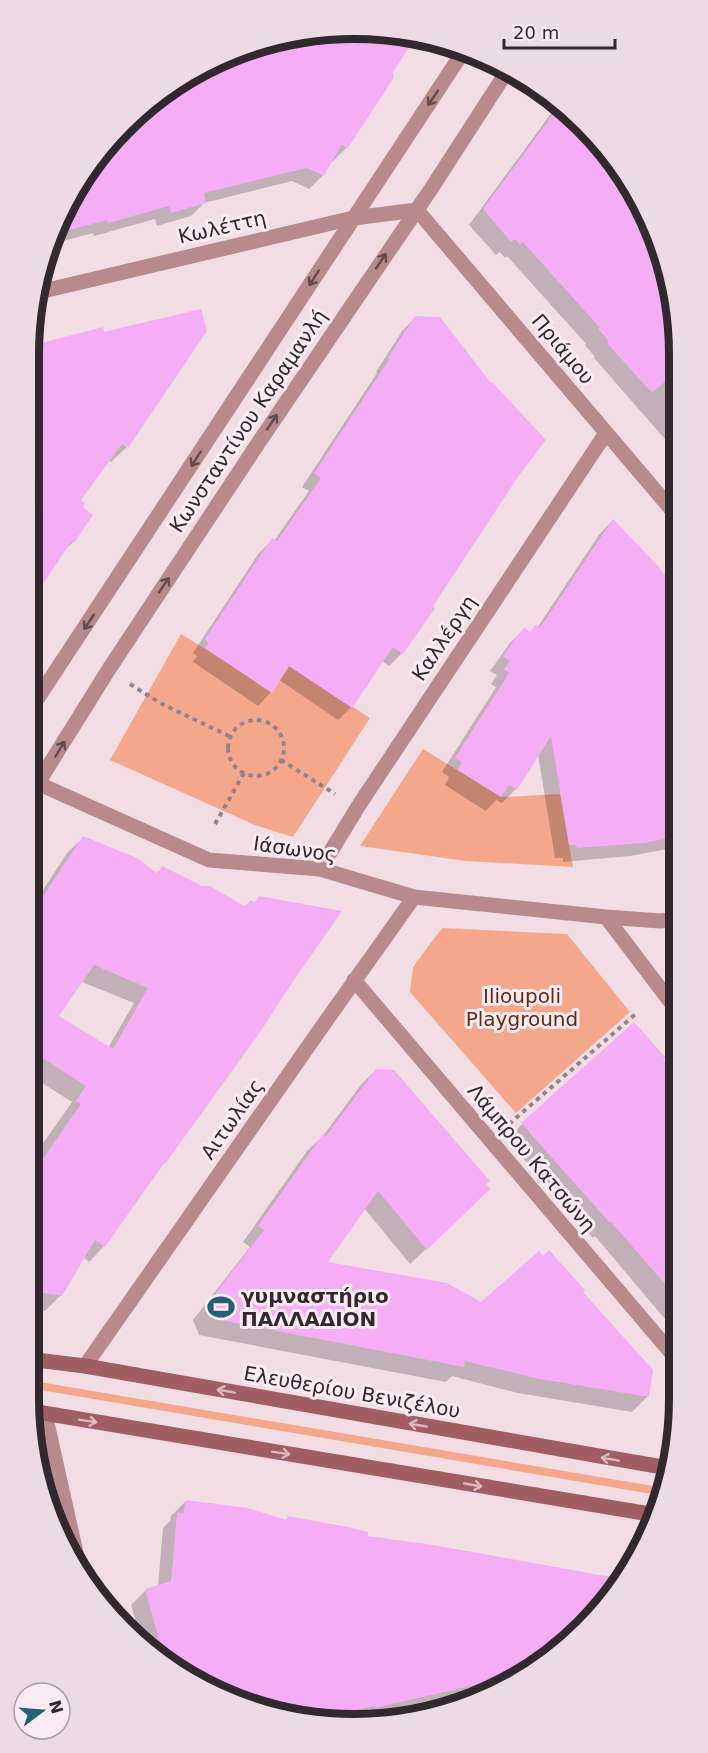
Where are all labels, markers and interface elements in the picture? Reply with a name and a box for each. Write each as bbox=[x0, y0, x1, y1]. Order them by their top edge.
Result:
scale bar bbox=[504, 12, 615, 50]
text: 20 m bbox=[513, 22, 559, 43]
one-way arrow bbox=[427, 89, 439, 106]
street label: Κωλέττη bbox=[176, 205, 268, 249]
one-way arrow bbox=[375, 252, 388, 269]
one-way arrow bbox=[308, 269, 320, 286]
street label: Κωνσταντίνου Καραμανλή bbox=[164, 305, 332, 537]
street label: Πριάμου bbox=[527, 309, 599, 389]
one-way arrow bbox=[266, 415, 278, 431]
one-way arrow bbox=[190, 450, 202, 467]
one-way arrow bbox=[159, 577, 171, 594]
street label: Καλλέργη bbox=[407, 591, 481, 685]
one-way arrow bbox=[82, 613, 95, 630]
one-way arrow bbox=[54, 741, 66, 758]
street label: Ιάσωνος bbox=[252, 831, 338, 867]
park label: Ilioupoli Playground bbox=[466, 984, 578, 1031]
street label: Αιτωλίας bbox=[196, 1074, 268, 1164]
street label: Λάμπρου Κατσώνη bbox=[463, 1079, 601, 1237]
place label: γυμναστήριο ΠΑΛΛΑΔΙΟΝ bbox=[241, 1284, 389, 1331]
sports icon: γυμναστήριο ΠΑΛΛΑΔΙΟΝ bbox=[206, 1292, 236, 1322]
street label: Ελευθερίου Βενιζέλου bbox=[242, 1361, 462, 1423]
one-way arrow bbox=[217, 1385, 237, 1396]
one-way arrow bbox=[78, 1416, 98, 1427]
one-way arrow bbox=[409, 1419, 429, 1430]
one-way arrow bbox=[270, 1447, 290, 1458]
one-way arrow bbox=[601, 1453, 621, 1464]
one-way arrow bbox=[463, 1480, 482, 1491]
north arrow bbox=[12, 1681, 72, 1741]
text: N bbox=[45, 1698, 67, 1716]

